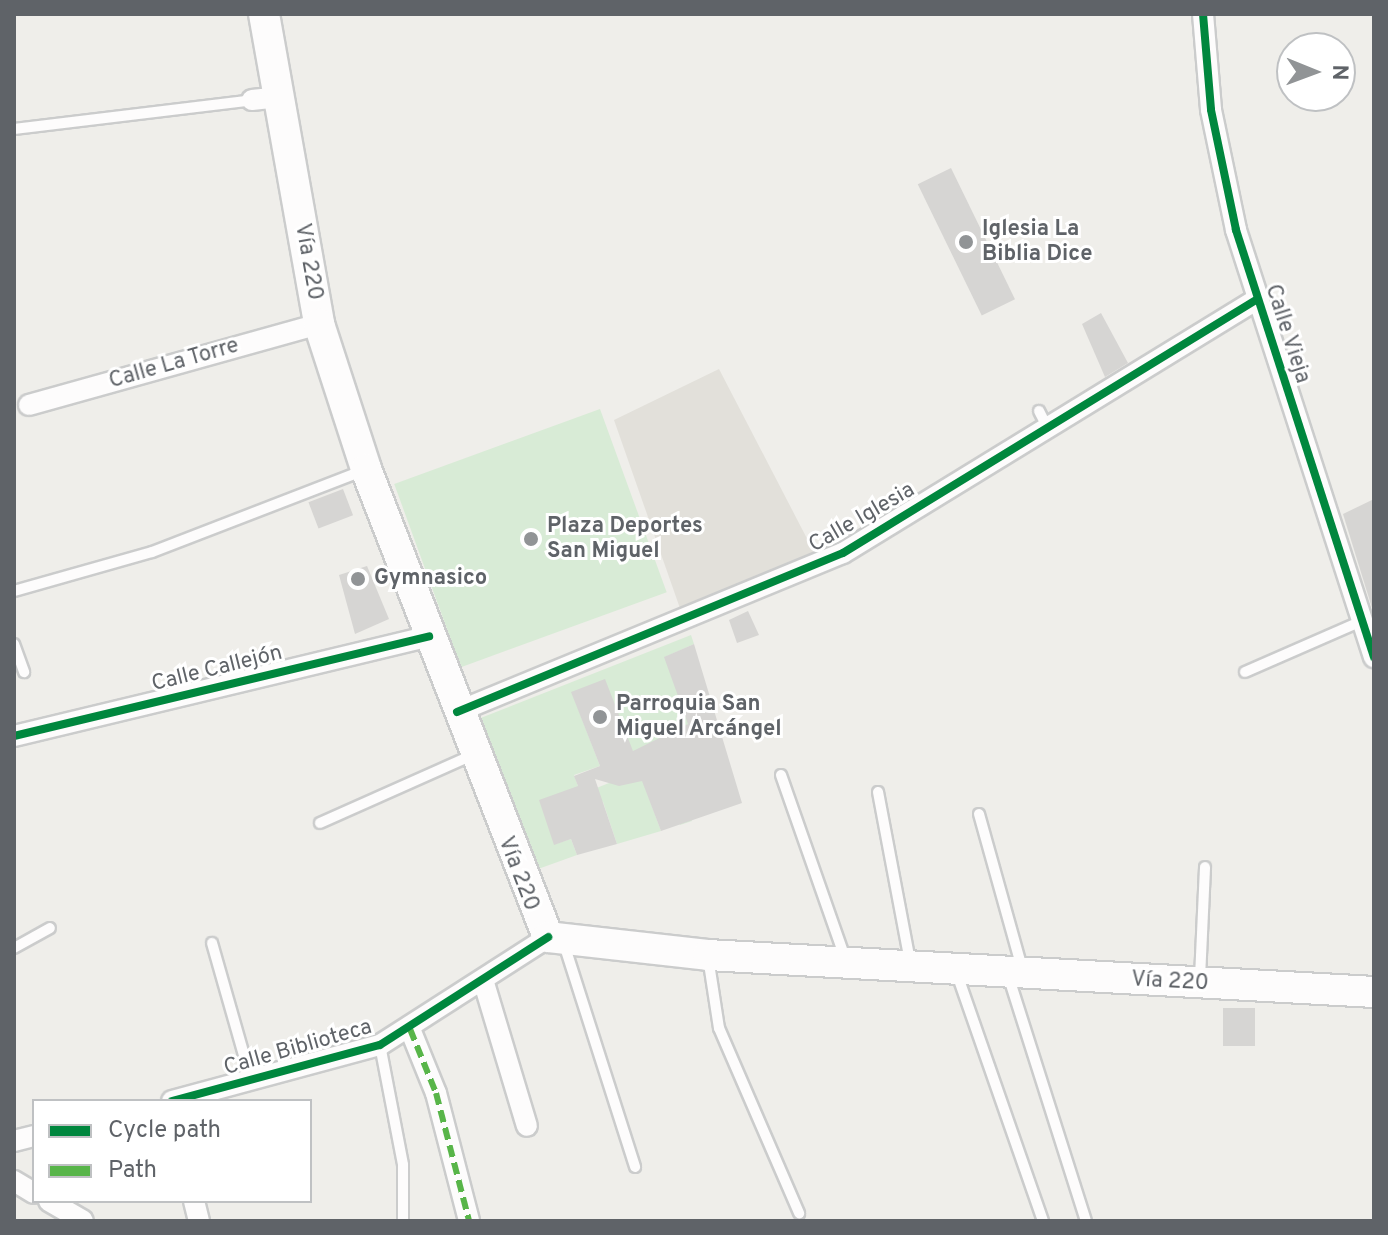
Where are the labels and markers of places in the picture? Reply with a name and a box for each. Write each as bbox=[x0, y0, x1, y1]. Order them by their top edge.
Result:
place label: Iglesia La Biblia Dice bbox=[982, 216, 1092, 268]
marker: Iglesia La Biblia Dice bbox=[957, 233, 975, 251]
place label: Plaza Deportes San Miguel bbox=[547, 513, 703, 564]
marker: Plaza Deportes San Miguel bbox=[522, 530, 540, 548]
place label: Gymnasico bbox=[374, 566, 487, 592]
marker: Gymnasico bbox=[349, 570, 367, 588]
place label: Parroquia San Miguel Arcángel bbox=[616, 691, 783, 742]
marker: Parroquia San Miguel Arcángel bbox=[591, 708, 609, 726]

